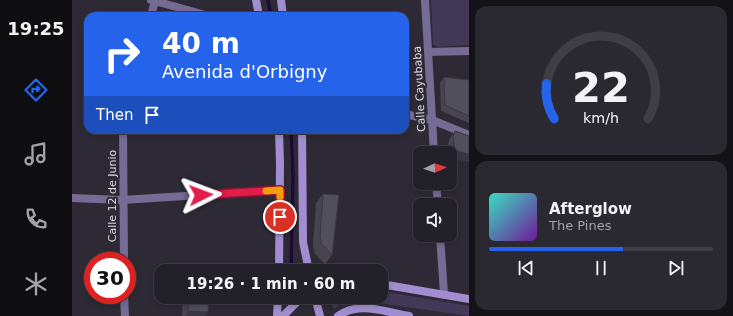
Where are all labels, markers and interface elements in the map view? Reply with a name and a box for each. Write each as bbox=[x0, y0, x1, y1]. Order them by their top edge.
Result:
text: 19:25 bbox=[7, 18, 65, 39]
text: 40 m bbox=[162, 27, 240, 60]
icon: right bbox=[96, 28, 148, 80]
street label: Calle Cayubaba bbox=[411, 46, 428, 132]
text: Avenida d'Orbigny bbox=[162, 61, 327, 82]
text: 22 bbox=[572, 62, 630, 111]
icon: directions bbox=[22, 76, 50, 104]
icon: arrive bbox=[141, 104, 163, 126]
text: Then bbox=[96, 106, 133, 124]
text: km/h bbox=[583, 109, 619, 125]
icon: music bbox=[22, 140, 50, 168]
north arrow bbox=[413, 146, 457, 190]
map controls bbox=[413, 146, 457, 242]
street label: Calle 12 de Junio bbox=[106, 149, 119, 242]
position arrow bbox=[180, 174, 222, 216]
button: sound bbox=[413, 198, 457, 242]
pin bbox=[263, 200, 297, 234]
text: Afterglow bbox=[549, 200, 632, 218]
icon: phone bbox=[22, 205, 50, 233]
icon: arrive bbox=[269, 206, 291, 228]
text: The Pines bbox=[549, 218, 612, 233]
speed limit sign: 30 bbox=[84, 252, 136, 304]
icon: previous bbox=[515, 257, 537, 279]
icon: pause bbox=[590, 257, 612, 279]
icon: next bbox=[665, 257, 687, 279]
icon: climate bbox=[22, 270, 50, 298]
text: 19:26 · 1 min · 60 m bbox=[187, 275, 355, 293]

